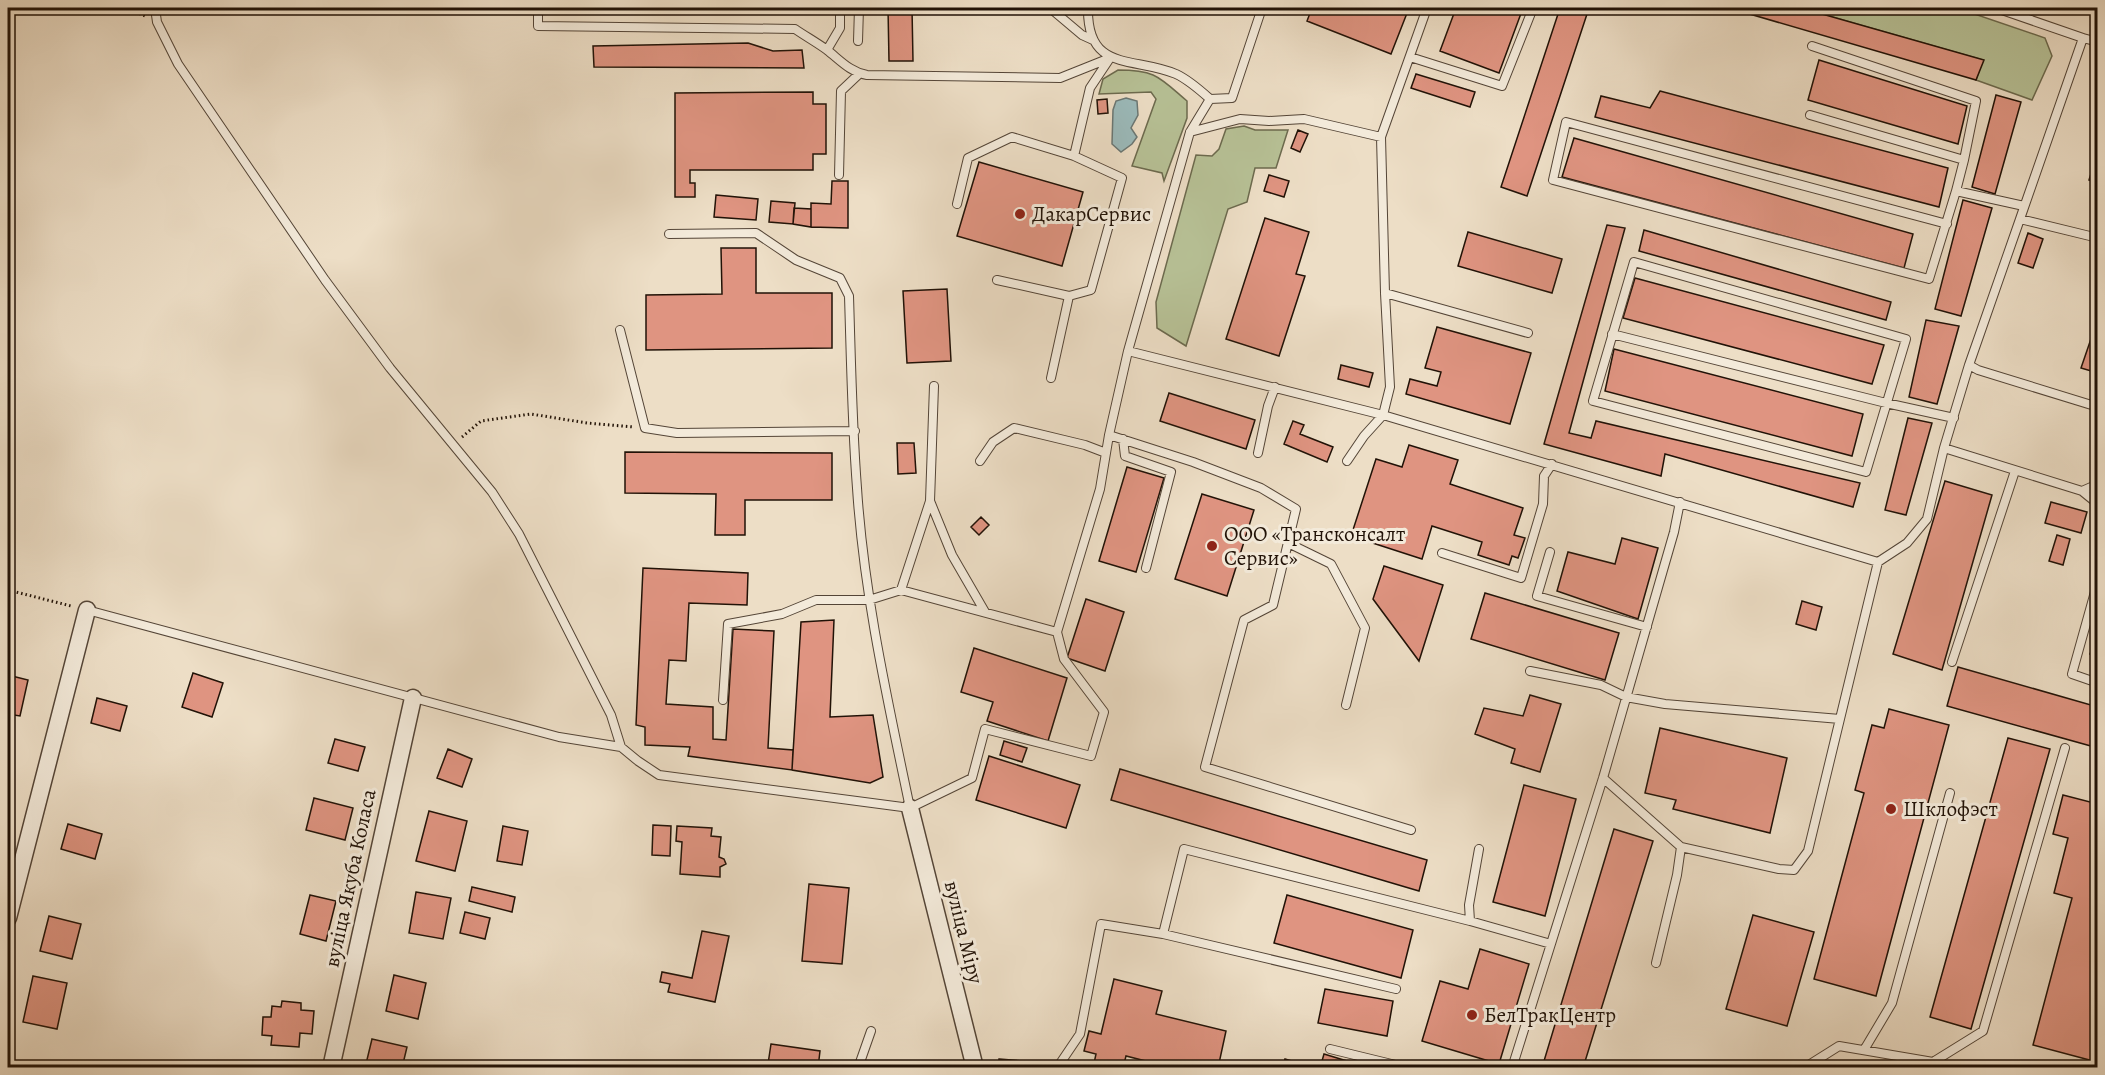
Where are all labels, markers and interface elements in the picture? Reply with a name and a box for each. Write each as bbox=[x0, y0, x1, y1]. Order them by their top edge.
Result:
place label: ДакарСервис bbox=[1032, 200, 1151, 228]
marker: ДакарСервис bbox=[1013, 207, 1027, 221]
place label: ООО «Трансконсалт Сервис» bbox=[1224, 520, 1405, 572]
marker: ООО «Трансконсалт Сервис» bbox=[1205, 539, 1219, 553]
street label: вуліца Якуба Коласа bbox=[317, 786, 383, 970]
place label: Шклофэст bbox=[1903, 795, 1998, 823]
marker: Шклофэст bbox=[1884, 802, 1898, 816]
street label: вуліца Міру bbox=[938, 878, 990, 987]
place label: БелТракЦентр bbox=[1484, 1001, 1616, 1029]
marker: БелТракЦентр bbox=[1465, 1008, 1479, 1022]

